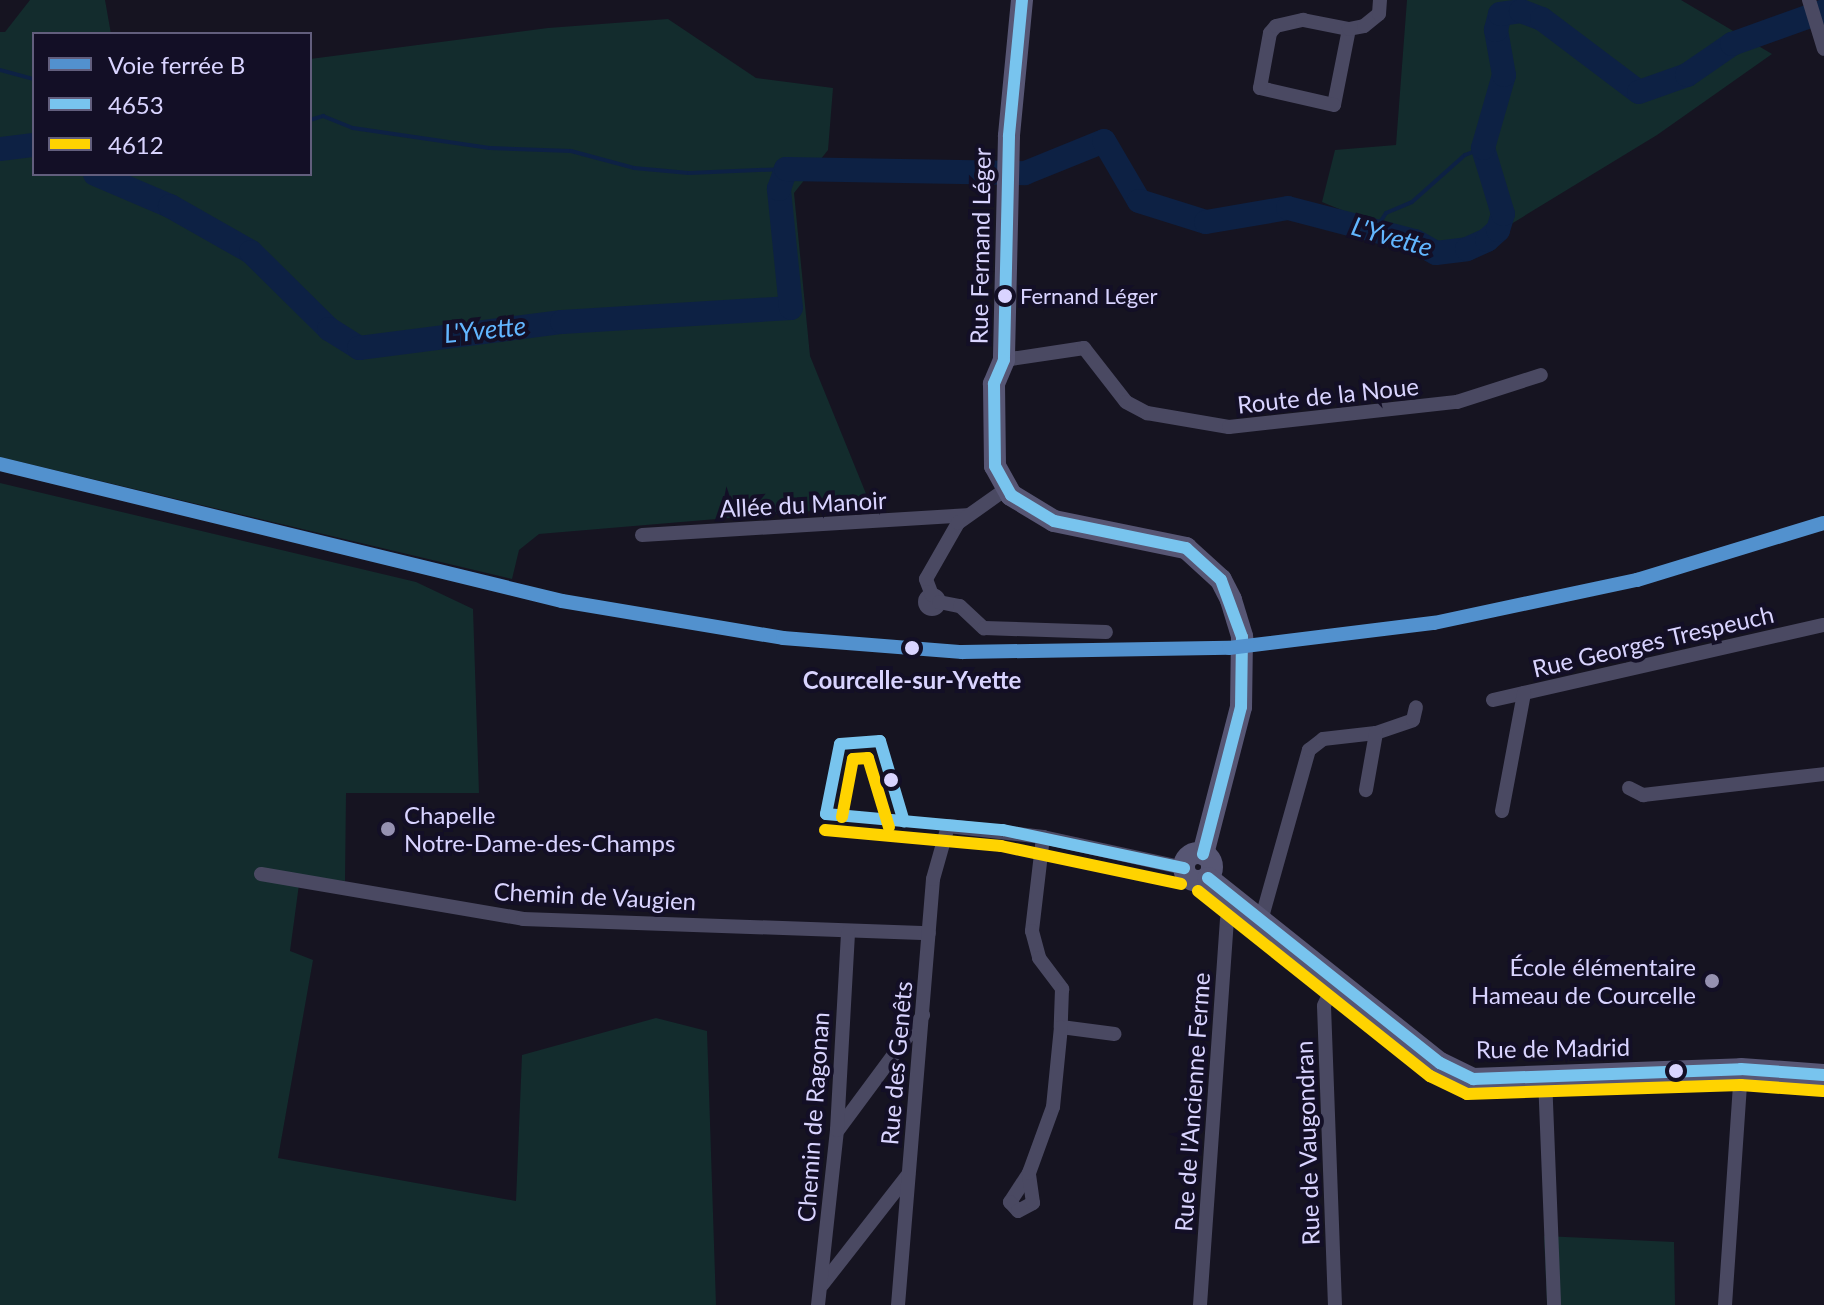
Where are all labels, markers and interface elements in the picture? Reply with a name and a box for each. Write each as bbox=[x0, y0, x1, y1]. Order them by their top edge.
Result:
legend bbox=[32, 32, 312, 176]
text: Voie ferrée B bbox=[108, 50, 245, 79]
text: 4653 bbox=[108, 90, 164, 119]
text: 4612 bbox=[108, 130, 164, 159]
street label: Rue Fernand Léger bbox=[964, 147, 996, 345]
water label: L'Yvette bbox=[1348, 211, 1436, 263]
place label: Fernand Léger bbox=[1020, 283, 1158, 309]
marker: Fernand Léger bbox=[997, 288, 1013, 304]
water label: L'Yvette bbox=[442, 310, 528, 350]
street label: Route de la Noue bbox=[1236, 371, 1420, 419]
street label: Allée du Manoir bbox=[719, 485, 887, 523]
street label: Rue Georges Trespeuch bbox=[1529, 599, 1777, 683]
marker: Courcelle-sur-Yvette bbox=[898, 634, 926, 662]
place label: Courcelle-sur-Yvette bbox=[803, 666, 1021, 694]
unlabelled marker bbox=[883, 772, 899, 788]
place label: Chapelle Notre-Dame-des-Champs bbox=[404, 801, 675, 857]
marker: Chapelle Notre-Dame-des-Champs bbox=[379, 820, 397, 838]
street label: Chemin de Vaugien bbox=[493, 876, 697, 916]
place label: École élémentaire Hameau de Courcelle bbox=[1471, 953, 1696, 1009]
street label: Rue de l'Ancienne Ferme bbox=[1169, 971, 1215, 1233]
marker: École élémentaire Hameau de Courcelle bbox=[1703, 972, 1721, 990]
street label: Rue des Genêts bbox=[874, 980, 918, 1146]
street label: Chemin de Ragonan bbox=[791, 1011, 835, 1223]
street label: Rue de Madrid bbox=[1476, 1032, 1630, 1064]
street label: Rue de Vaugondran bbox=[1289, 1040, 1325, 1246]
unlabelled marker bbox=[1668, 1063, 1684, 1079]

